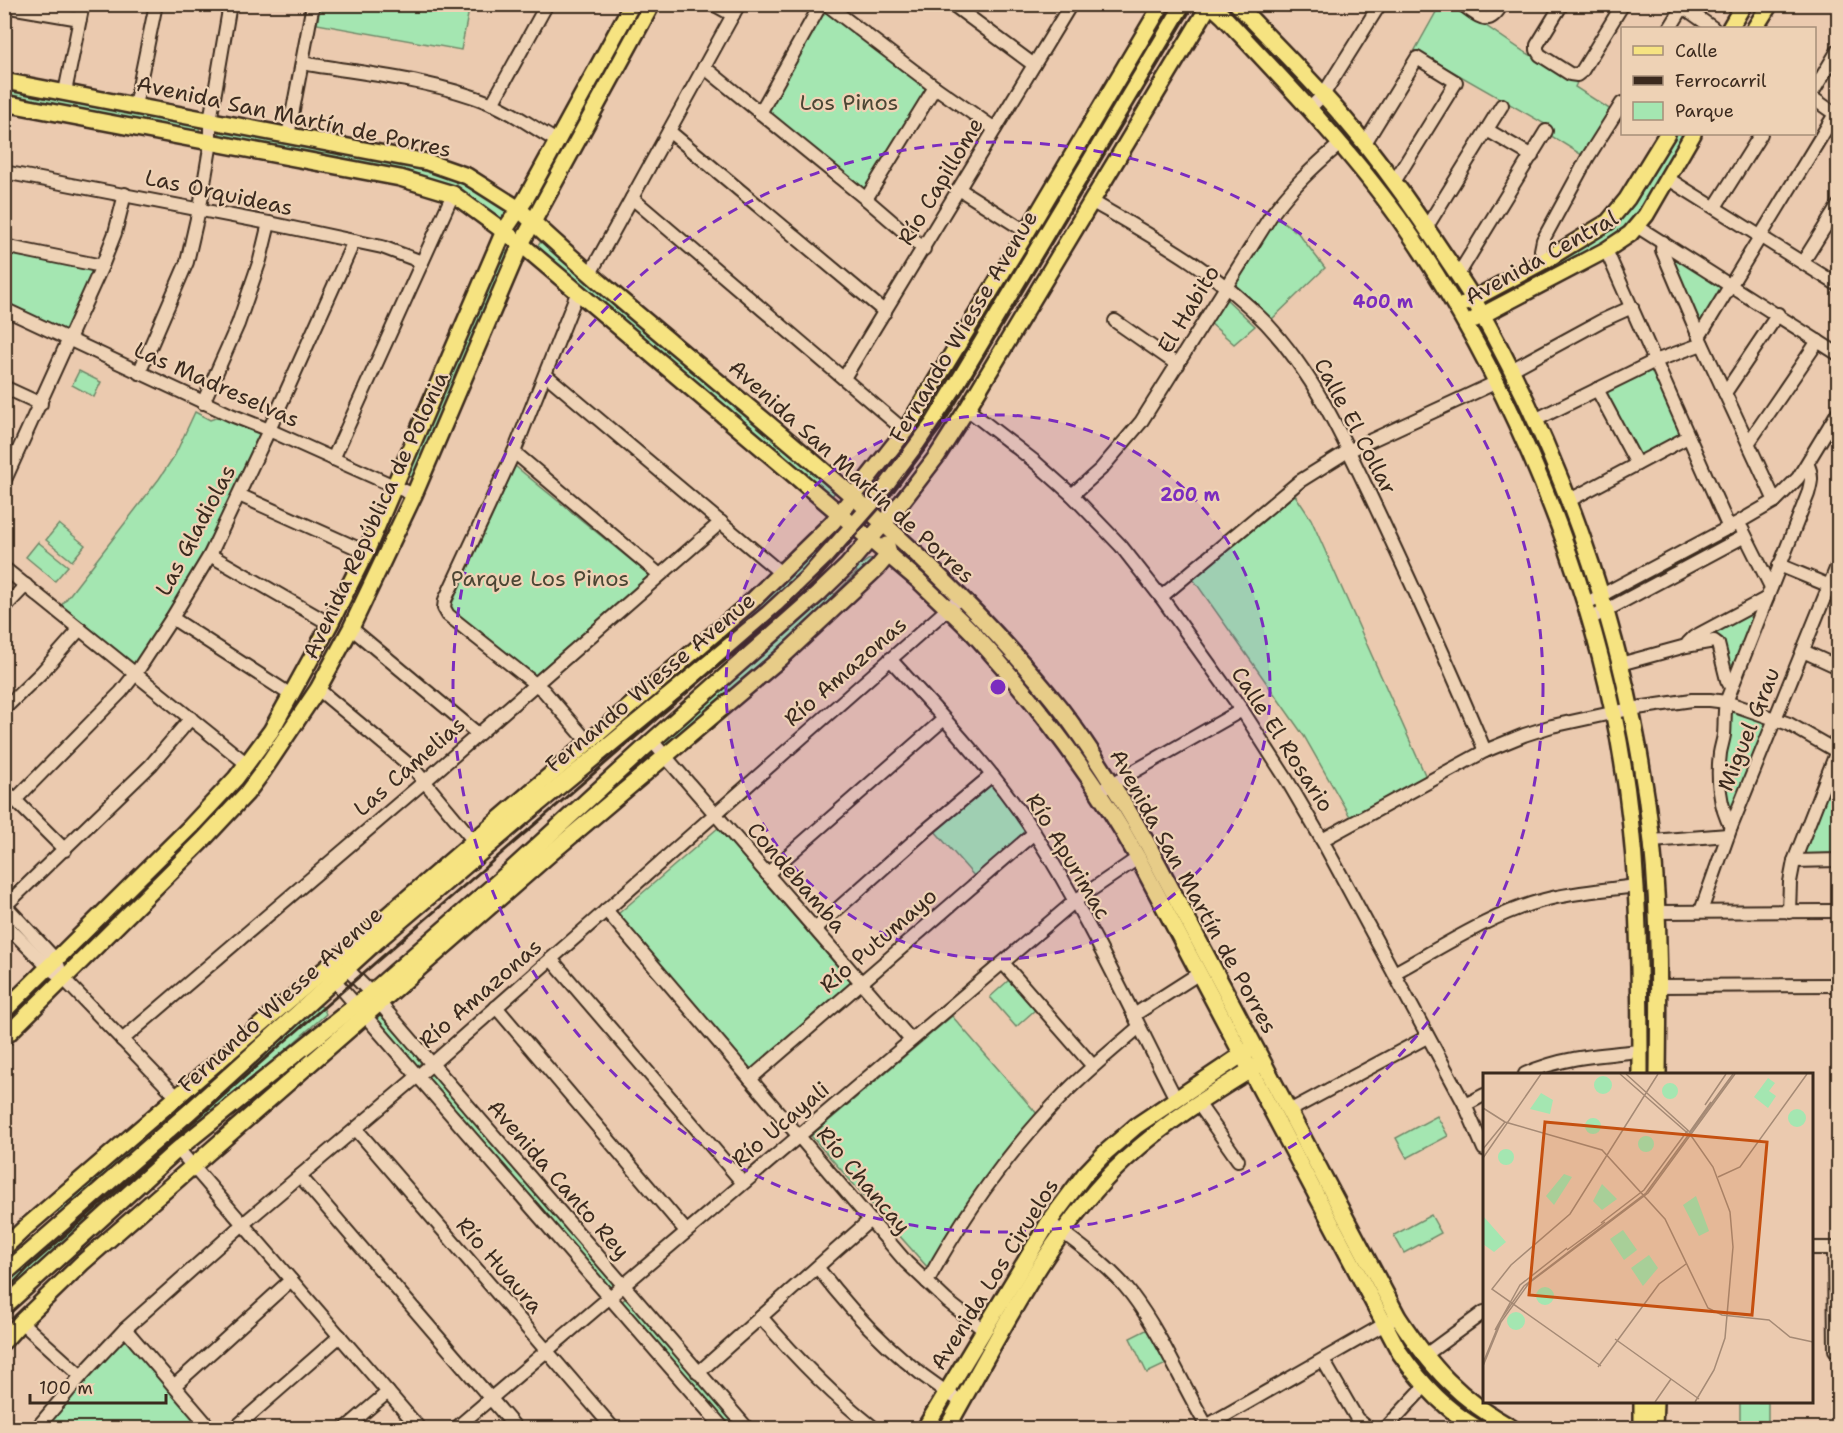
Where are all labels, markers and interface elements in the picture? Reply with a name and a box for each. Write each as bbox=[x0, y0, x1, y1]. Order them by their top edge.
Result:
legend bbox=[1621, 27, 1816, 135]
text: Calle bbox=[1675, 39, 1718, 63]
street label: Avenida San Martín de Porres bbox=[134, 69, 454, 164]
text: Ferrocarril bbox=[1675, 69, 1767, 93]
park label: Los Pinos bbox=[800, 88, 898, 117]
text: Parque bbox=[1675, 99, 1734, 123]
street label: Río Capillome bbox=[891, 112, 990, 251]
street label: Las Orquideas bbox=[142, 163, 296, 222]
street label: Avenida Central bbox=[1460, 203, 1623, 312]
street label: Fernando Wiesse Avenue bbox=[883, 205, 1044, 448]
street label: El Habito bbox=[1151, 260, 1226, 359]
text: 400 m bbox=[1353, 290, 1414, 314]
street label: Las Madreselvas bbox=[129, 335, 304, 434]
street label: Avenida San Martín de Porres bbox=[723, 353, 981, 590]
street label: Calle El Collar bbox=[1307, 353, 1404, 499]
street label: Avenida República de Polonia bbox=[296, 366, 455, 664]
street label: Las Gladiolas bbox=[149, 460, 242, 601]
text: 200 m bbox=[1160, 483, 1221, 507]
park label: Parque Los Pinos bbox=[451, 564, 629, 593]
street label: Fernando Wiesse Avenue bbox=[539, 586, 761, 779]
street label: Río Amazonas bbox=[778, 610, 913, 733]
street label: Calle El Rosario bbox=[1225, 661, 1340, 818]
street label: Miguel Grau bbox=[1710, 663, 1786, 795]
centre of rings bbox=[988, 677, 1008, 697]
street label: Las Camelias bbox=[347, 710, 471, 823]
street label: Avenida San Martín de Porres bbox=[1103, 744, 1284, 1039]
street label: Río Apurimac bbox=[1020, 788, 1118, 925]
street label: Condebamba bbox=[741, 816, 853, 939]
street label: Río Putumayo bbox=[814, 881, 943, 999]
street label: Fernando Wiesse Avenue bbox=[172, 900, 389, 1099]
street label: Río Amazonas bbox=[413, 932, 548, 1055]
inset map bbox=[1483, 1073, 1813, 1403]
street label: Río Ucayali bbox=[725, 1075, 835, 1174]
street label: Avenida Canto Rey bbox=[481, 1093, 636, 1265]
street label: Río Chancay bbox=[810, 1120, 917, 1240]
street label: Avenida Los Ciruelos bbox=[924, 1173, 1065, 1376]
street label: Río Huaura bbox=[450, 1211, 550, 1320]
scale bar bbox=[30, 1367, 166, 1405]
text: 100 m bbox=[39, 1376, 93, 1400]

